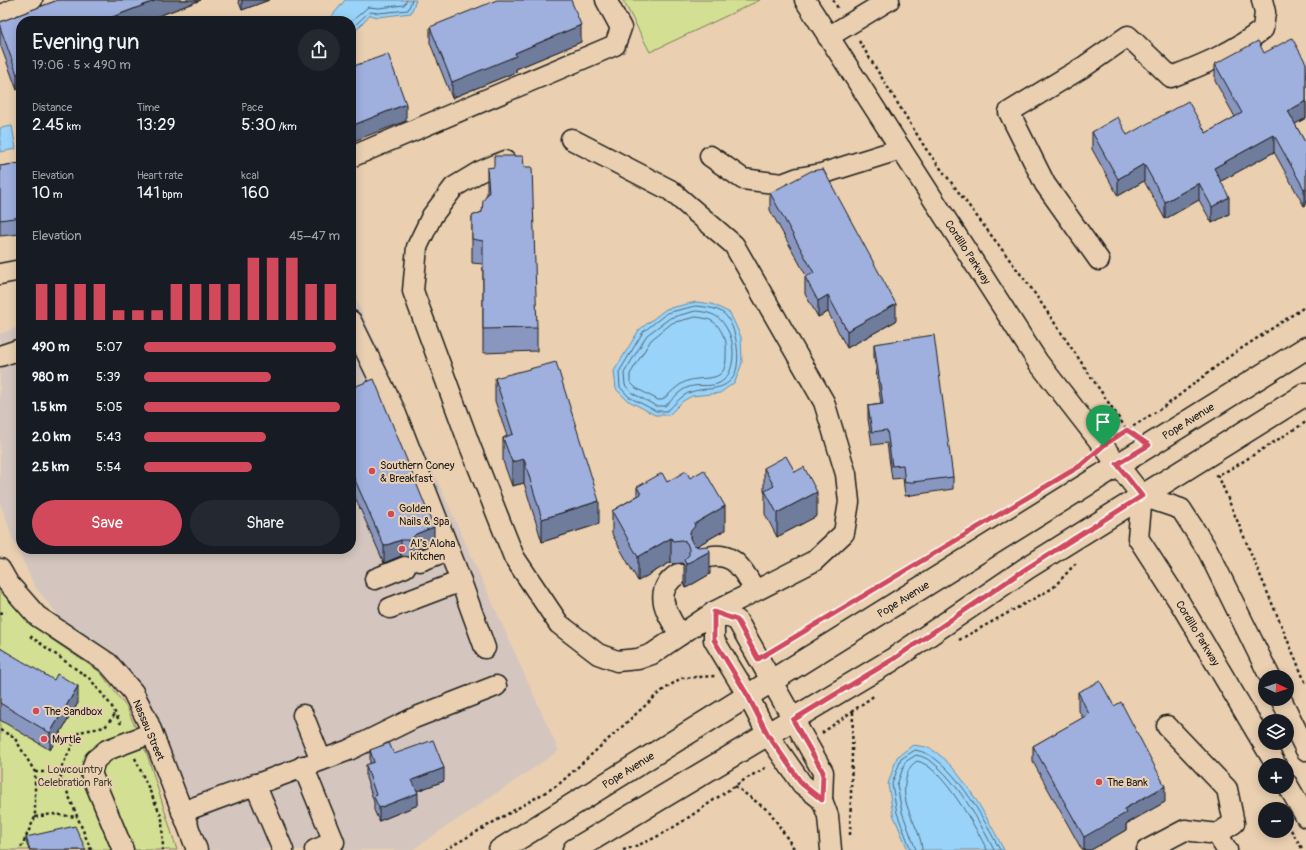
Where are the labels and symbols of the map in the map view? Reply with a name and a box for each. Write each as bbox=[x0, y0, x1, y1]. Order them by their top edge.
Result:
street label: Cordillo Parkway bbox=[942, 218, 993, 287]
street label: Pope Avenue bbox=[1160, 400, 1217, 443]
pin bbox=[1086, 405, 1120, 446]
place label: Southern Coney & Breakfast bbox=[380, 459, 455, 485]
marker: Southern Coney & Breakfast bbox=[367, 466, 377, 476]
place label: Golden Nails & Spa bbox=[399, 502, 449, 528]
marker: Golden Nails & Spa bbox=[386, 509, 396, 519]
place label: Al’s Aloha Kitchen bbox=[410, 537, 455, 563]
marker: Al’s Aloha Kitchen bbox=[397, 544, 407, 554]
street label: Pope Avenue bbox=[875, 578, 932, 621]
street label: Cordillo Parkway bbox=[1173, 598, 1222, 668]
north arrow bbox=[1258, 670, 1294, 706]
street label: Nassau Street bbox=[130, 698, 167, 763]
place label: The Sandbox bbox=[44, 705, 103, 718]
marker: The Sandbox bbox=[31, 706, 41, 716]
place label: Myrtle bbox=[52, 733, 82, 746]
marker: Myrtle bbox=[39, 734, 49, 744]
street label: Pope Avenue bbox=[600, 749, 657, 792]
park label: Lowcountry Celebration Park bbox=[38, 763, 113, 789]
place label: The Bank bbox=[1107, 776, 1148, 789]
marker: The Bank bbox=[1094, 777, 1104, 787]

